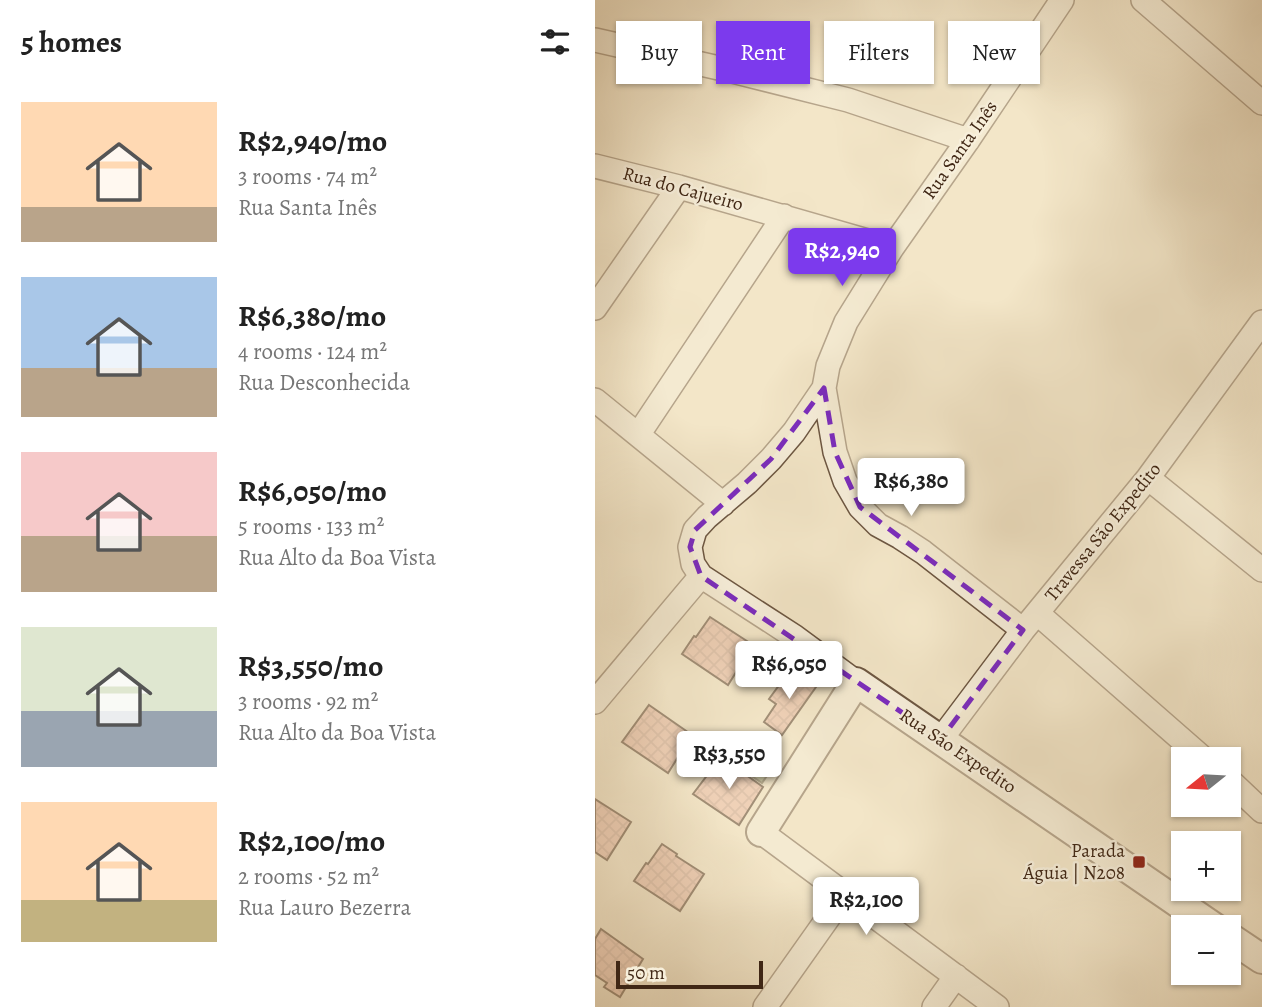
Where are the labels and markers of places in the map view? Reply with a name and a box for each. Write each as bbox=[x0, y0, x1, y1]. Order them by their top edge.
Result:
pin: R$2,940 bbox=[777, 229, 907, 288]
pin: R$6,380 bbox=[846, 458, 976, 518]
pin: R$6,050 bbox=[724, 642, 854, 701]
pin: R$3,550 bbox=[664, 732, 794, 791]
place label: Parada Águia | N208 bbox=[1022, 838, 1125, 886]
marker: Parada Águia | N208 bbox=[1131, 854, 1147, 870]
pin: R$2,100 bbox=[801, 878, 931, 937]

